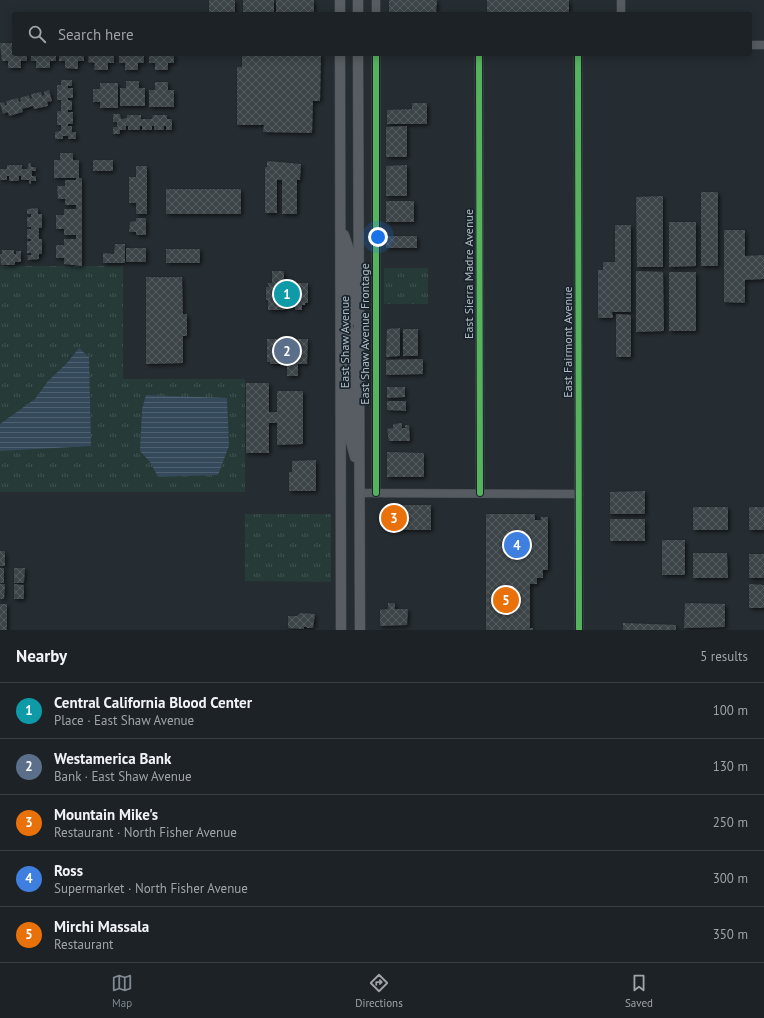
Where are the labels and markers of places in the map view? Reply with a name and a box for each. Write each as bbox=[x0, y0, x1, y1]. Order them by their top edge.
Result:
pin: 1 bbox=[274, 279, 300, 309]
pin: 2 bbox=[274, 336, 300, 366]
pin: 3 bbox=[381, 503, 407, 533]
pin: 4 bbox=[504, 530, 530, 560]
pin: 5 bbox=[493, 585, 519, 615]

